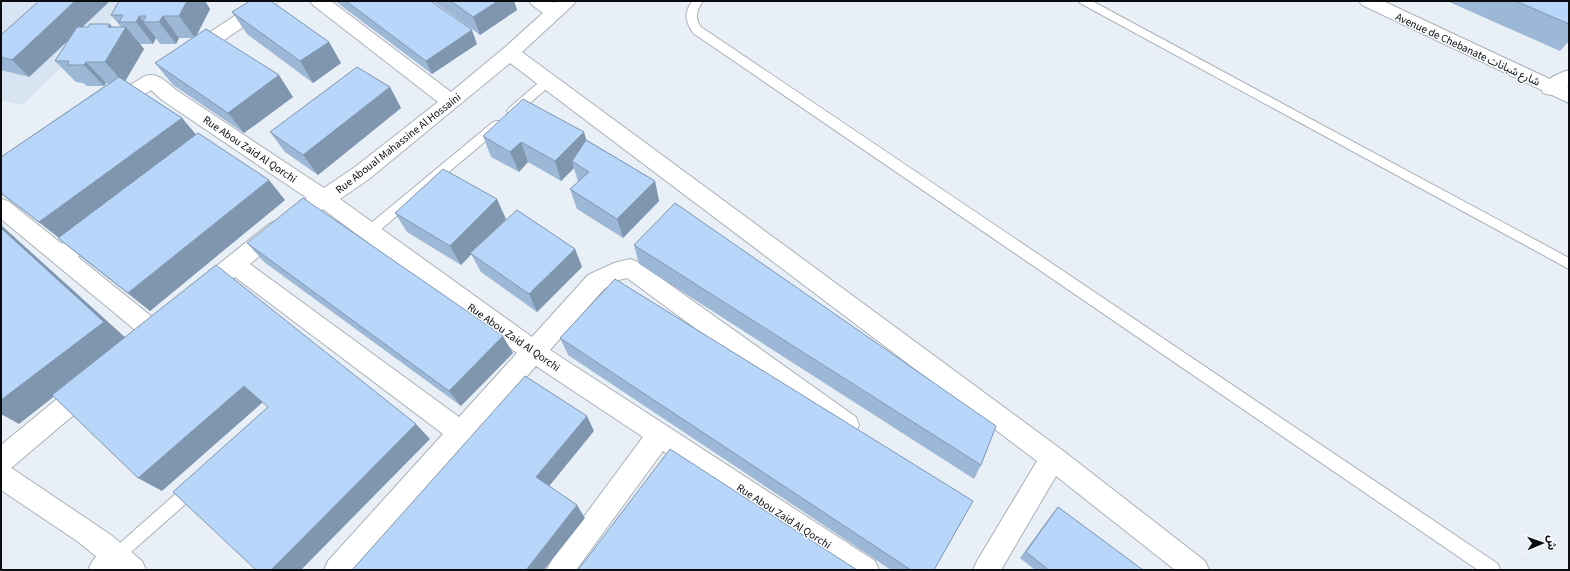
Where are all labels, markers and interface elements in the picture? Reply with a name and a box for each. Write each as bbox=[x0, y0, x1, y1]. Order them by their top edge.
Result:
street label: Avenue de Chebanate شارع شبانات bbox=[1393, 9, 1543, 90]
street label: Rue Aboual Mahassine Al Hossaini bbox=[332, 90, 464, 197]
street label: Rue Abou Zaid Al Qorchi bbox=[200, 112, 300, 186]
street label: Rue Abou Zaid Al Qorchi bbox=[464, 300, 563, 375]
street label: Rue Abou Zaid Al Qorchi bbox=[733, 480, 834, 553]
north arrow bbox=[1522, 523, 1562, 563]
text: ش bbox=[1544, 535, 1559, 550]

